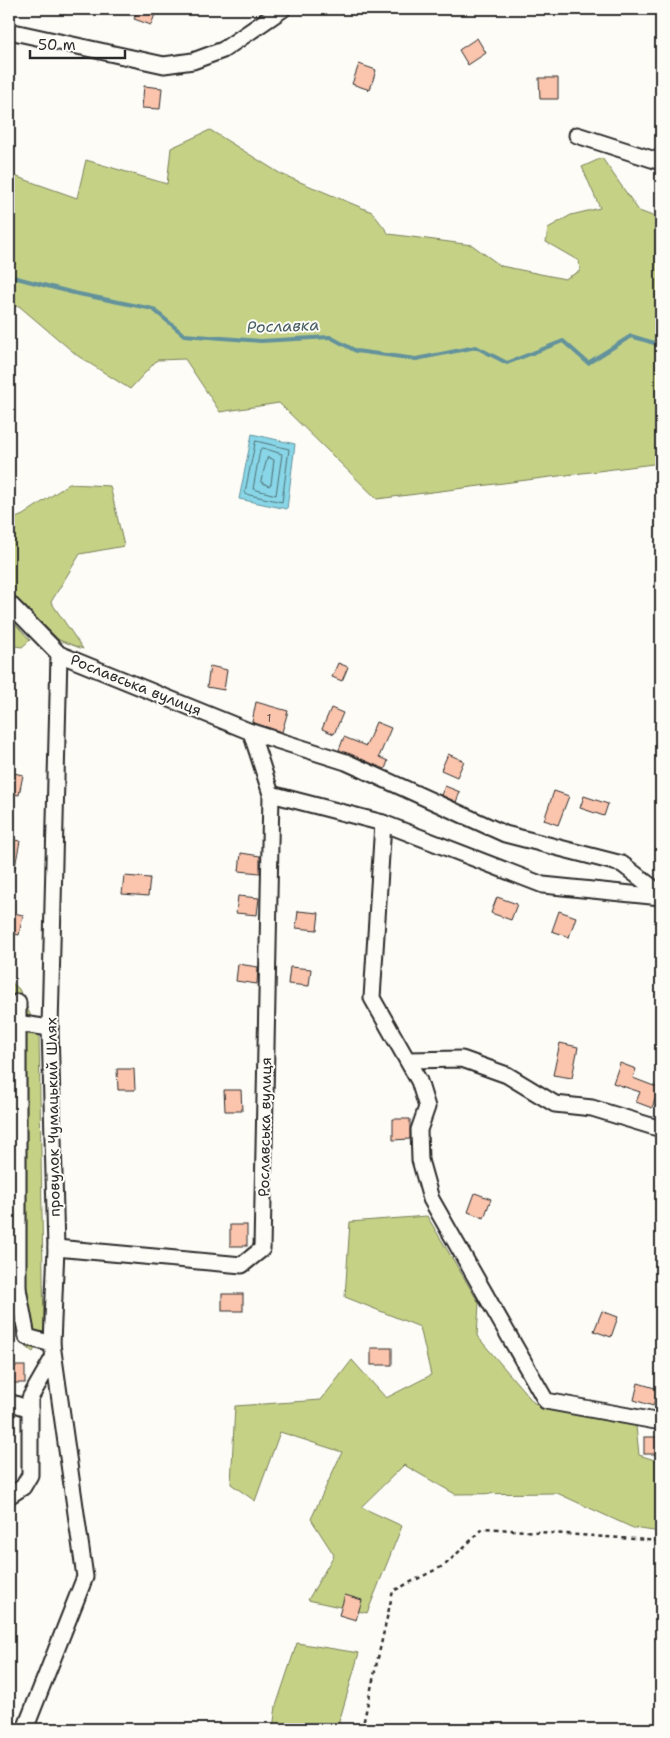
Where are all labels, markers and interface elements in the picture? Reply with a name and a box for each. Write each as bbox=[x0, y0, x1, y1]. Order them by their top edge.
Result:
scale bar bbox=[30, 28, 125, 60]
text: 50 m bbox=[38, 35, 76, 55]
water label: Рославка bbox=[246, 314, 320, 338]
street label: Рославська вулиця bbox=[67, 650, 205, 720]
house number: 1 bbox=[266, 710, 272, 726]
street label: провулок Чумацький Шлях bbox=[41, 1017, 65, 1217]
street label: Рославська вулиця bbox=[254, 1057, 276, 1197]

